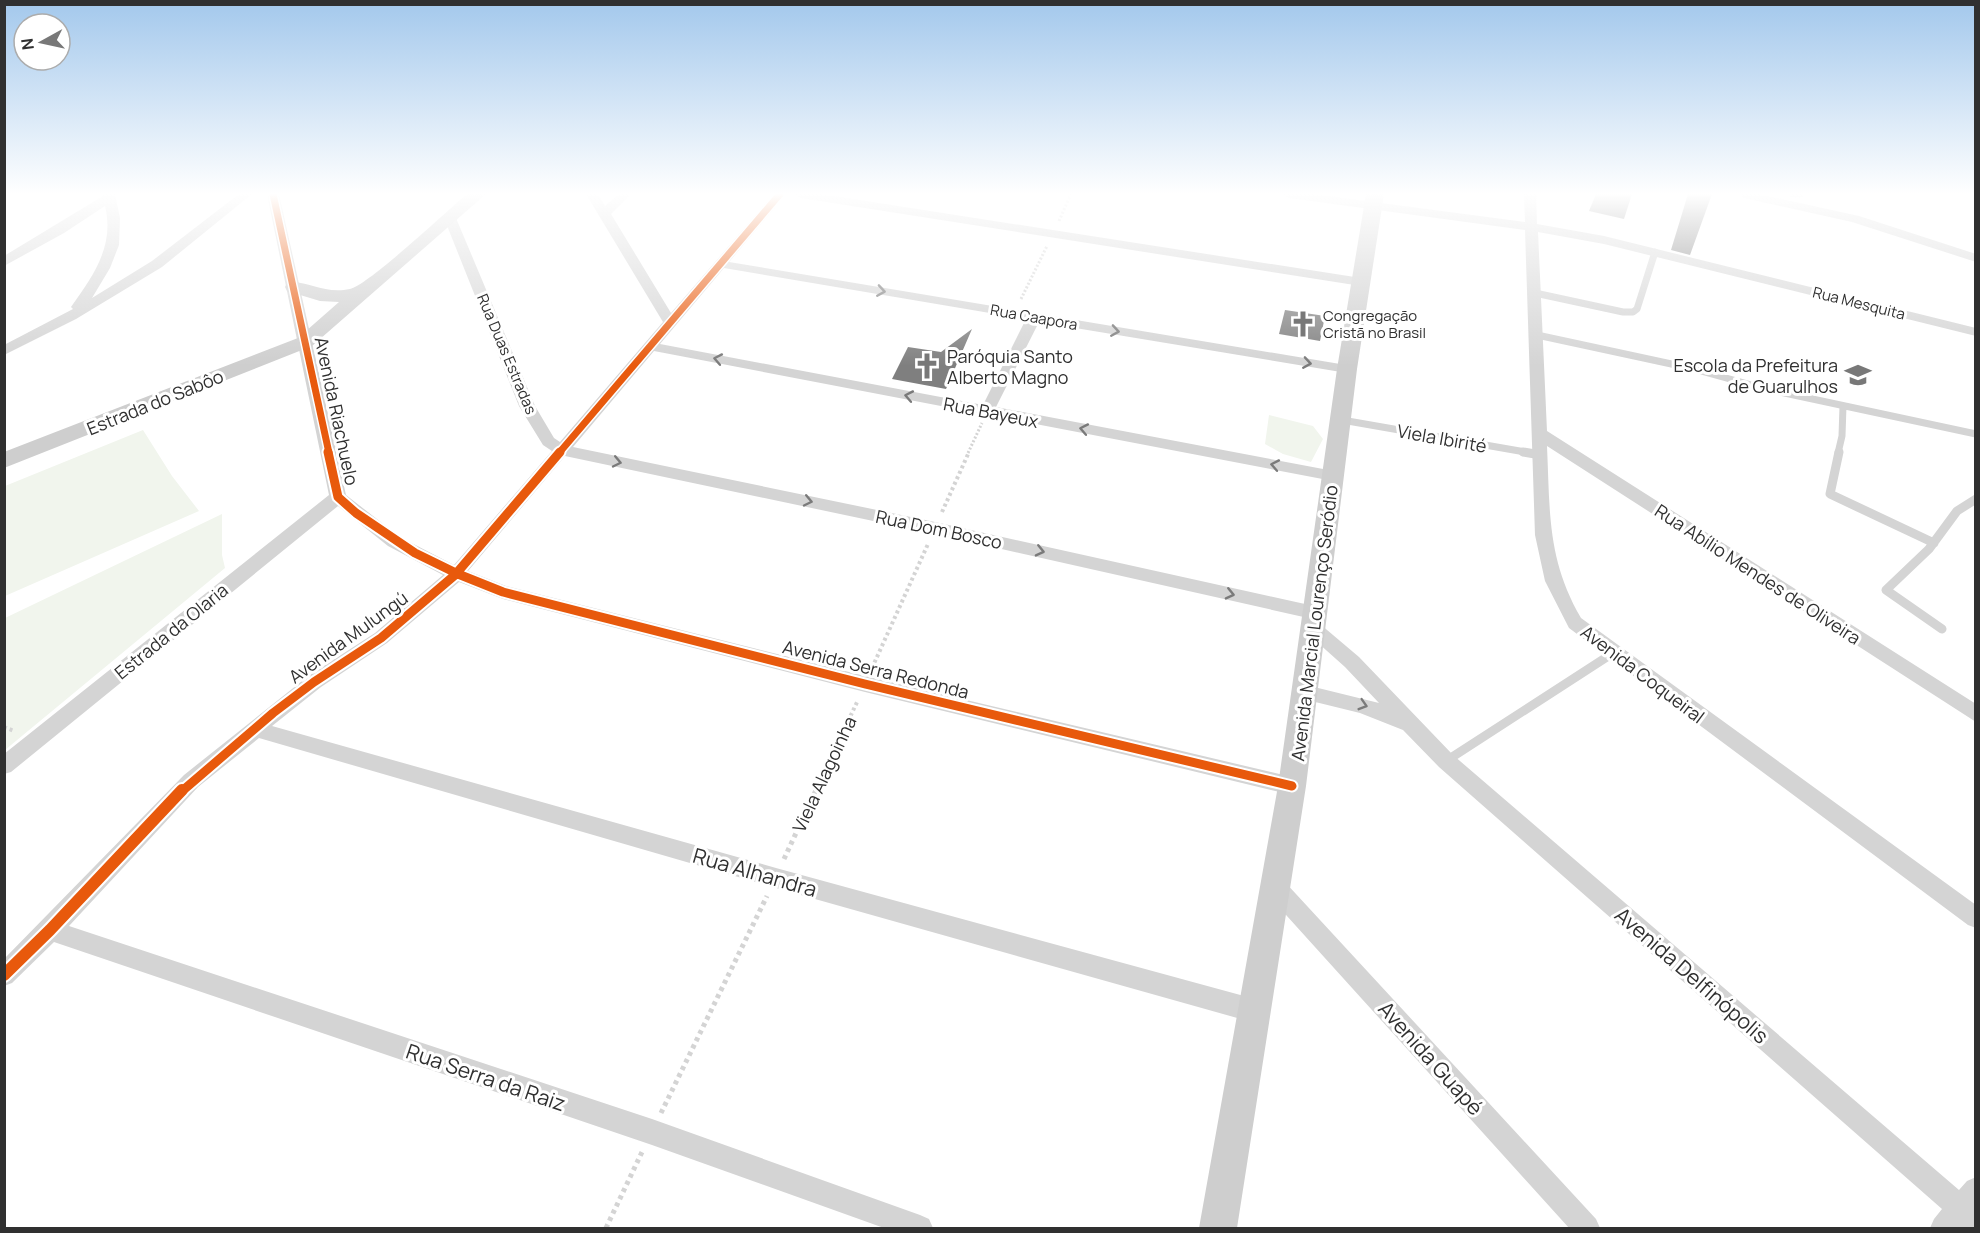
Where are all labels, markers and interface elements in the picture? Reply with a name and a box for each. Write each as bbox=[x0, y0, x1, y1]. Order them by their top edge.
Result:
north arrow bbox=[12, 12, 72, 72]
text: N bbox=[15, 37, 39, 51]
street label: Rua Mesquita bbox=[1811, 281, 1907, 325]
one-way arrow bbox=[876, 284, 886, 297]
street label: Rua Duas Estradas bbox=[472, 291, 542, 418]
street label: Rua Caapora bbox=[989, 299, 1079, 335]
place label: Congregação Cristã no Brasil bbox=[1323, 305, 1426, 343]
church icon: Congregação Cristã no Brasil bbox=[1288, 309, 1318, 339]
one-way arrow bbox=[1110, 324, 1120, 336]
street label: Avenida Riachuelo bbox=[310, 335, 364, 487]
place label: Paróquia Santo Alberto Magno bbox=[947, 344, 1073, 389]
church icon: Paróquia Santo Alberto Magno bbox=[912, 351, 942, 381]
one-way arrow bbox=[713, 353, 723, 366]
place label: Escola da Prefeitura de Guarulhos bbox=[1673, 353, 1838, 398]
one-way arrow bbox=[1303, 356, 1312, 368]
school or university icon: Escola da Prefeitura de Guarulhos bbox=[1843, 360, 1873, 390]
street label: Estrada do Sabôo bbox=[83, 364, 227, 440]
one-way arrow bbox=[904, 390, 914, 403]
street label: Rua Bayeux bbox=[942, 391, 1041, 433]
street label: Viela Ibirité bbox=[1395, 418, 1489, 458]
one-way arrow bbox=[1079, 424, 1088, 436]
one-way arrow bbox=[612, 455, 622, 468]
one-way arrow bbox=[1271, 459, 1281, 472]
street label: Avenida Marcial Lourenço Seródio bbox=[1285, 484, 1343, 762]
one-way arrow bbox=[803, 494, 813, 507]
street label: Rua Abílio Mendes de Oliveira bbox=[1651, 498, 1865, 650]
street label: Rua Dom Bosco bbox=[874, 504, 1004, 554]
one-way arrow bbox=[1034, 544, 1044, 557]
street label: Estrada da Olaria bbox=[109, 578, 233, 684]
street label: Avenida Mulungú bbox=[284, 586, 412, 688]
one-way arrow bbox=[1225, 586, 1235, 599]
street label: Avenida Coqueiral bbox=[1576, 620, 1710, 728]
street label: Avenida Serra Redonda bbox=[780, 634, 972, 704]
one-way arrow bbox=[1357, 698, 1368, 710]
street label: Viela Alagoinha bbox=[787, 712, 861, 836]
street label: Rua Alhandra bbox=[690, 841, 820, 903]
street label: Avenida Delfinópolis bbox=[1609, 901, 1775, 1049]
street label: Avenida Guapé bbox=[1372, 995, 1490, 1121]
street label: Rua Serra da Raiz bbox=[403, 1037, 569, 1117]

